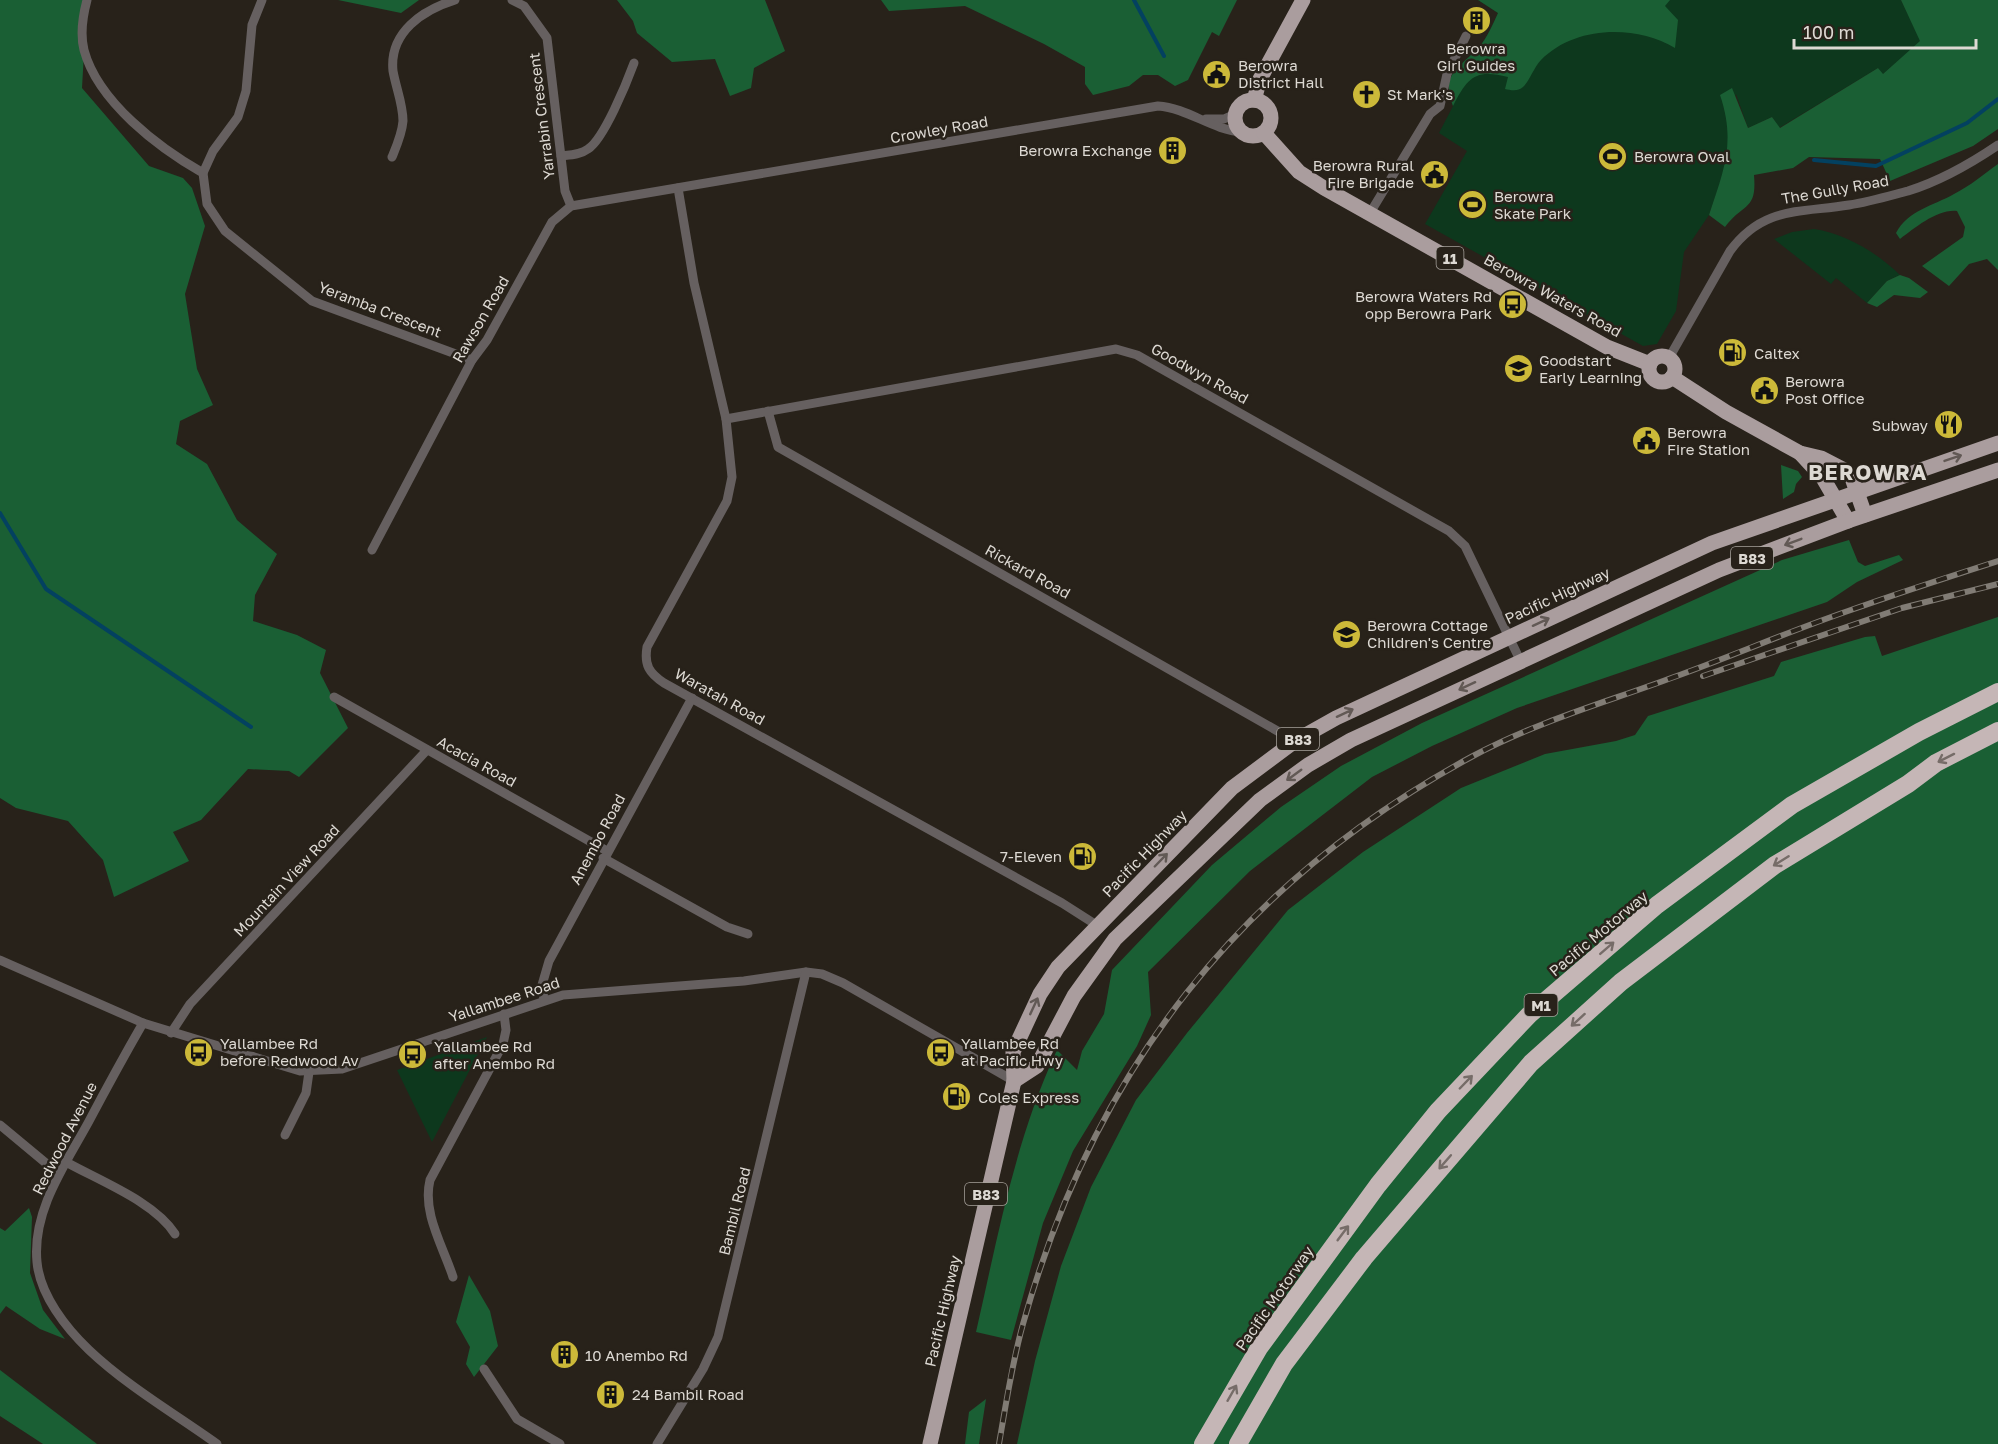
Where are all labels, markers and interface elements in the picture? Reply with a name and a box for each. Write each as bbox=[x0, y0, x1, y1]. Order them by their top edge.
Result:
building icon: Berowra Girl Guides bbox=[1460, 5, 1492, 37]
scale bar bbox=[1794, 12, 1976, 50]
text: 100 m bbox=[1803, 21, 1854, 43]
place label: Berowra Girl Guides bbox=[1437, 39, 1515, 74]
street label: Yarrabin Crescent bbox=[524, 52, 558, 180]
place label: Berowra District Hall bbox=[1238, 56, 1324, 91]
public building icon: Berowra District Hall bbox=[1201, 58, 1233, 90]
church icon: St Mark's bbox=[1350, 78, 1382, 110]
place label: St Mark's bbox=[1387, 85, 1453, 103]
street label: Crowley Road bbox=[889, 112, 989, 146]
building icon: Berowra Exchange bbox=[1157, 134, 1189, 166]
sports icon: Berowra Oval bbox=[1597, 140, 1629, 172]
place label: Berowra Exchange bbox=[1018, 141, 1152, 159]
place label: Berowra Oval bbox=[1634, 147, 1730, 165]
place label: Berowra Rural Fire Brigade bbox=[1313, 156, 1414, 191]
public building icon: Berowra Rural Fire Brigade bbox=[1419, 158, 1451, 190]
street label: The Gully Road bbox=[1780, 171, 1890, 207]
place label: Berowra Skate Park bbox=[1494, 187, 1572, 222]
sports icon: Berowra Skate Park bbox=[1457, 189, 1489, 221]
road number: 11 bbox=[1436, 247, 1464, 269]
street label: Berowra Waters Road bbox=[1481, 250, 1625, 340]
street label: Rawson Road bbox=[448, 272, 512, 366]
street label: Yeramba Crescent bbox=[316, 277, 444, 341]
place label: Berowra Waters Rd opp Berowra Park bbox=[1355, 287, 1493, 322]
bus stop icon: Berowra Waters Rd opp Berowra Park bbox=[1497, 289, 1529, 321]
fuel station icon: Caltex bbox=[1717, 337, 1749, 369]
street label: Goodwyn Road bbox=[1148, 339, 1252, 407]
place label: Caltex bbox=[1754, 344, 1800, 362]
place label: Goodstart Early Learning bbox=[1539, 351, 1642, 386]
school or university icon: Goodstart Early Learning bbox=[1502, 353, 1534, 385]
place label: Berowra Post Office bbox=[1785, 372, 1865, 407]
public building icon: Berowra Post Office bbox=[1748, 374, 1780, 406]
restaurant icon: Subway bbox=[1933, 409, 1965, 441]
place label: Subway bbox=[1872, 416, 1929, 434]
place label: Berowra Fire Station bbox=[1667, 423, 1750, 458]
public building icon: Berowra Fire Station bbox=[1630, 425, 1662, 457]
one-way arrow bbox=[1943, 452, 1962, 463]
district label: BEROWRA bbox=[1808, 459, 1928, 485]
one-way arrow bbox=[1785, 537, 1803, 548]
street label: Rickard Road bbox=[982, 540, 1074, 602]
road number: B83 bbox=[1731, 547, 1773, 569]
street label: Pacific Highway bbox=[1502, 563, 1613, 627]
place label: Berowra Cottage Children's Centre bbox=[1367, 616, 1491, 651]
one-way arrow bbox=[1532, 616, 1550, 628]
school or university icon: Berowra Cottage Children's Centre bbox=[1330, 618, 1362, 650]
street label: Waratah Road bbox=[672, 664, 768, 728]
one-way arrow bbox=[1459, 681, 1477, 693]
one-way arrow bbox=[1336, 707, 1354, 719]
road number: B83 bbox=[1277, 728, 1319, 750]
street label: Acacia Road bbox=[434, 732, 520, 790]
one-way arrow bbox=[1937, 752, 1955, 764]
one-way arrow bbox=[1287, 769, 1303, 781]
street label: Anembo Road bbox=[566, 791, 628, 887]
street label: Pacific Highway bbox=[1098, 805, 1190, 900]
street label: Mountain View Road bbox=[229, 820, 343, 940]
fuel station icon: 7-Eleven bbox=[1067, 840, 1099, 872]
place label: 7-Eleven bbox=[1000, 847, 1062, 865]
one-way arrow bbox=[1154, 853, 1169, 868]
one-way arrow bbox=[1773, 856, 1790, 868]
street label: Pacific Motorway bbox=[1545, 886, 1651, 980]
one-way arrow bbox=[1599, 941, 1614, 955]
street label: Yallambee Road bbox=[446, 973, 562, 1025]
road number: M1 bbox=[1524, 994, 1558, 1016]
one-way arrow bbox=[1028, 998, 1040, 1016]
one-way arrow bbox=[1571, 1013, 1586, 1027]
place label: Yallambee Rd before Redwood Av bbox=[220, 1034, 359, 1069]
place label: Yallambee Rd at Pacific Hwy bbox=[961, 1034, 1064, 1069]
bus stop icon: Yallambee Rd before Redwood Av bbox=[183, 1036, 215, 1068]
bus stop icon: Yallambee Rd at Pacific Hwy bbox=[924, 1036, 956, 1068]
place label: Yallambee Rd after Anembo Rd bbox=[434, 1037, 555, 1072]
bus stop icon: Yallambee Rd after Anembo Rd bbox=[397, 1039, 429, 1071]
one-way arrow bbox=[1458, 1074, 1473, 1089]
street label: Redwood Avenue bbox=[28, 1078, 100, 1197]
fuel station icon: Coles Express bbox=[941, 1081, 973, 1113]
place label: Coles Express bbox=[978, 1088, 1079, 1106]
one-way arrow bbox=[1438, 1154, 1452, 1169]
street label: Bambil Road bbox=[714, 1165, 754, 1257]
road number: B83 bbox=[965, 1183, 1007, 1205]
one-way arrow bbox=[1336, 1225, 1349, 1241]
street label: Pacific Motorway bbox=[1231, 1242, 1317, 1354]
street label: Pacific Highway bbox=[920, 1253, 964, 1369]
building icon: 10 Anembo Rd bbox=[548, 1339, 580, 1371]
place label: 10 Anembo Rd bbox=[585, 1346, 688, 1364]
building icon: 24 Bambil Road bbox=[595, 1378, 627, 1410]
place label: 24 Bambil Road bbox=[632, 1385, 744, 1403]
one-way arrow bbox=[1227, 1385, 1239, 1402]

